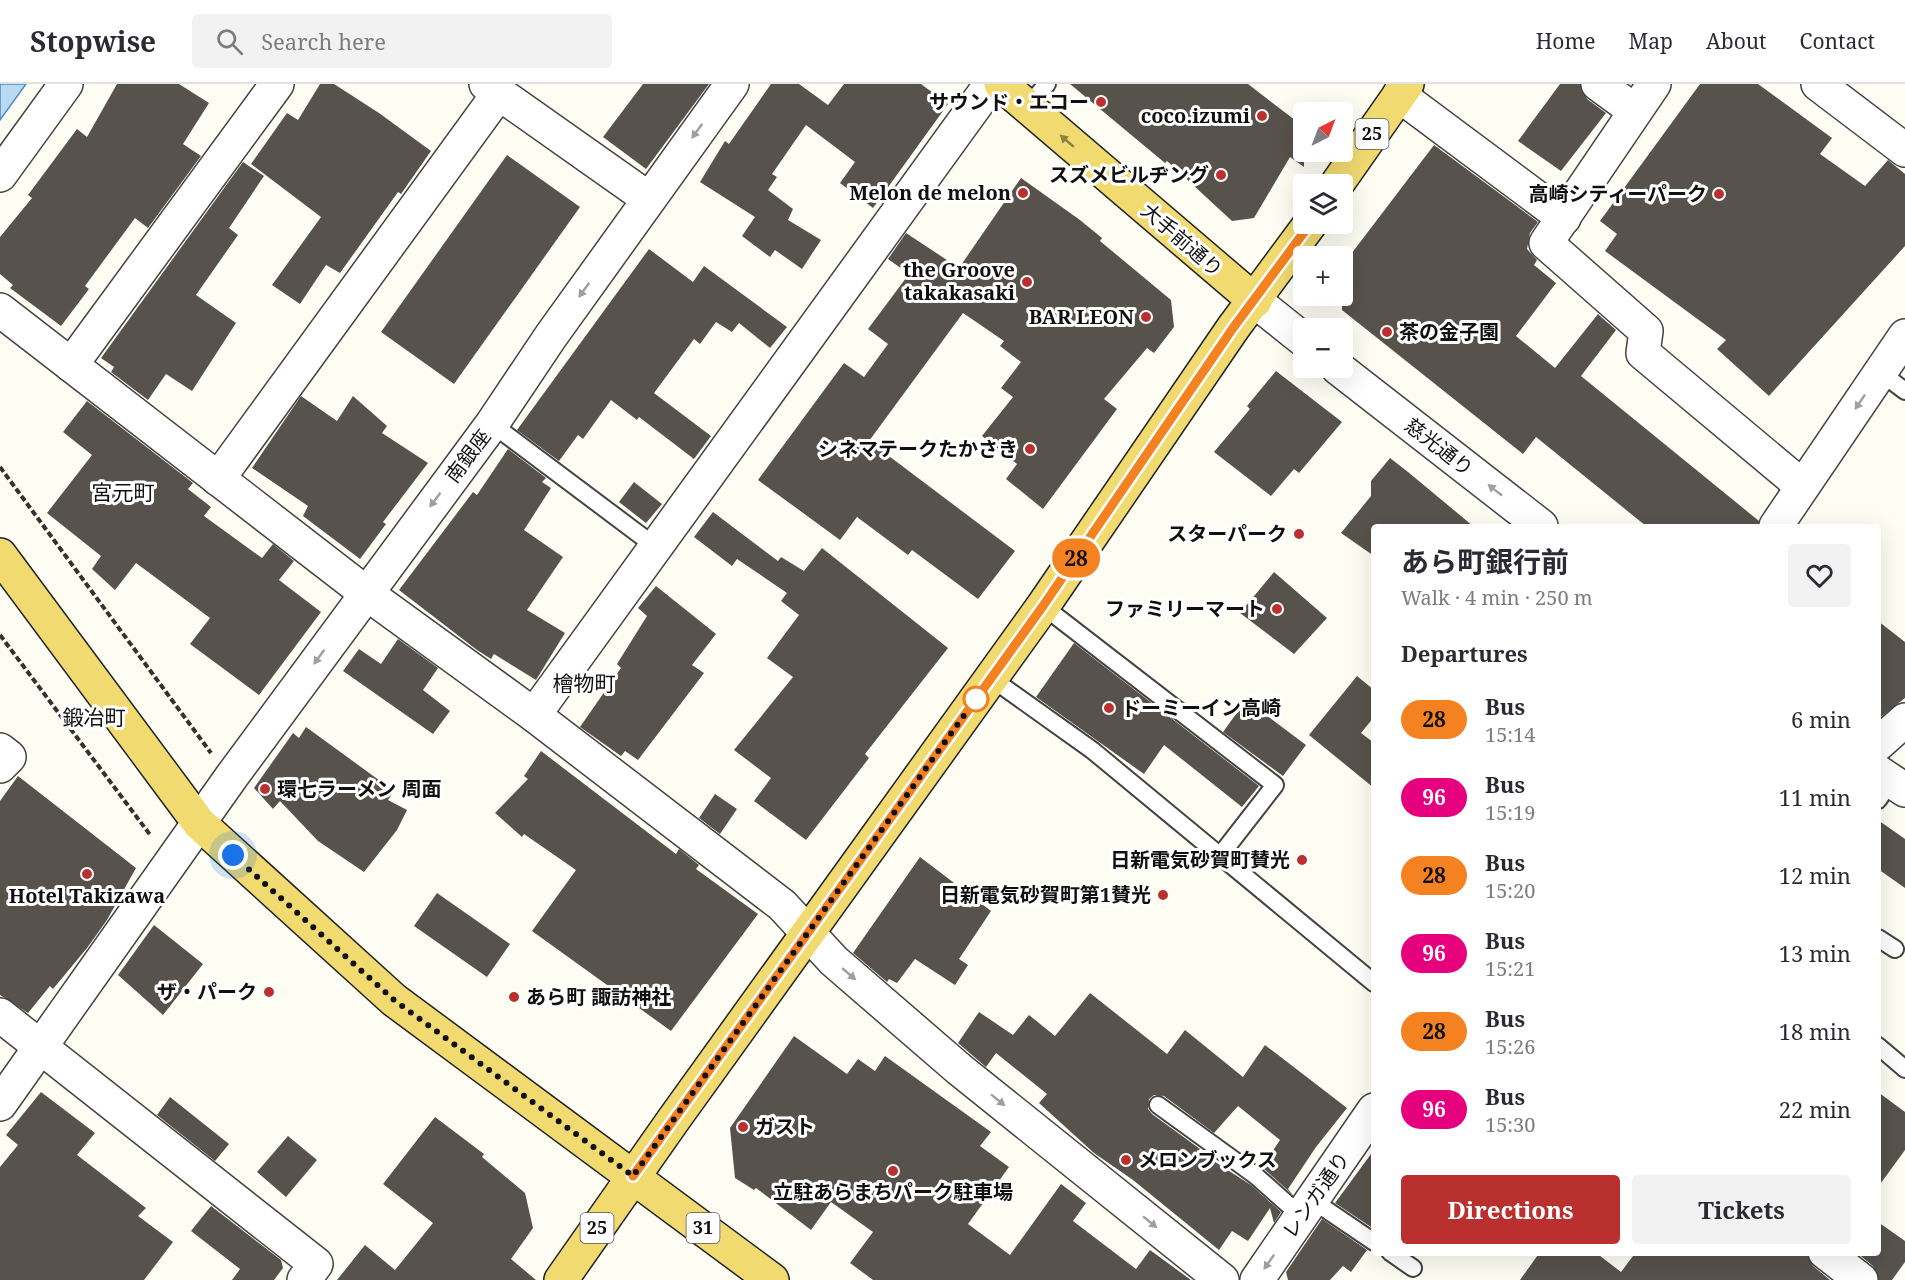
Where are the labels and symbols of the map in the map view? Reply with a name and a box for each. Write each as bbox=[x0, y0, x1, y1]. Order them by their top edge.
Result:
place label: サウンド・エコー bbox=[929, 88, 1089, 115]
marker: サウンド・エコー bbox=[1094, 95, 1108, 109]
place label: coco.izumi bbox=[1141, 102, 1250, 129]
north arrow bbox=[1293, 102, 1353, 162]
marker: coco.izumi bbox=[1255, 109, 1269, 123]
road number: 25 bbox=[1356, 119, 1388, 149]
one-way arrow bbox=[692, 124, 704, 139]
one-way arrow bbox=[1059, 134, 1075, 147]
place label: スズメビルヂング bbox=[1049, 161, 1209, 188]
marker: スズメビルヂング bbox=[1214, 168, 1228, 182]
place label: Melon de melon bbox=[849, 179, 1011, 206]
place label: 高崎シティーパーク bbox=[1528, 180, 1707, 207]
marker: Melon de melon bbox=[1016, 186, 1030, 200]
marker: 高崎シティーパーク bbox=[1712, 187, 1726, 201]
street label: 大手前通り bbox=[1136, 197, 1229, 283]
place label: the Groove takakasaki bbox=[903, 256, 1015, 306]
marker: the Groove takakasaki bbox=[1020, 275, 1034, 289]
one-way arrow bbox=[578, 281, 590, 297]
place label: BAR LEON bbox=[1029, 303, 1134, 330]
marker: BAR LEON bbox=[1139, 310, 1153, 324]
place label: 茶の金子園 bbox=[1399, 318, 1499, 345]
marker: 茶の金子園 bbox=[1380, 325, 1394, 339]
one-way arrow bbox=[1854, 393, 1866, 409]
street label: 慈光通り bbox=[1399, 411, 1479, 482]
street label: 南銀座 bbox=[439, 424, 496, 488]
place label: シネマテークたかさき bbox=[818, 435, 1018, 462]
marker: シネマテークたかさき bbox=[1023, 442, 1037, 456]
district label: 宮元町 bbox=[92, 478, 155, 506]
one-way arrow bbox=[1487, 485, 1502, 497]
one-way arrow bbox=[429, 492, 441, 508]
place label: スターパーク bbox=[1167, 520, 1287, 547]
marker: スターパーク bbox=[1292, 527, 1306, 541]
line badge: 28 bbox=[1049, 538, 1103, 578]
place label: ファミリーマート bbox=[1105, 595, 1265, 622]
marker: ファミリーマート bbox=[1270, 602, 1284, 616]
one-way arrow bbox=[313, 649, 325, 665]
district label: 檜物町 bbox=[553, 669, 616, 697]
unlabelled marker bbox=[963, 686, 989, 712]
place label: ドーミーイン高崎 bbox=[1121, 694, 1281, 721]
marker: ドーミーイン高崎 bbox=[1102, 701, 1116, 715]
district label: 鍛冶町 bbox=[63, 703, 126, 731]
place label: 環七ラーメン 周面 bbox=[277, 775, 441, 802]
marker: 環七ラーメン 周面 bbox=[258, 782, 272, 796]
your location bbox=[218, 840, 248, 870]
place label: 日新電気砂賀町賛光 bbox=[1110, 846, 1290, 873]
marker: 日新電気砂賀町賛光 bbox=[1295, 853, 1309, 867]
marker: Hotel Takizawa bbox=[80, 867, 94, 881]
place label: 日新電気砂賀町第1賛光 bbox=[940, 881, 1151, 908]
place label: Hotel Takizawa bbox=[9, 882, 165, 909]
marker: 日新電気砂賀町第1賛光 bbox=[1156, 888, 1170, 902]
one-way arrow bbox=[841, 968, 857, 981]
place label: ザ・パーク bbox=[157, 978, 257, 1005]
place label: あら町 諏訪神社 bbox=[526, 983, 671, 1010]
marker: ザ・パーク bbox=[262, 985, 276, 999]
marker: あら町 諏訪神社 bbox=[507, 990, 521, 1004]
one-way arrow bbox=[990, 1093, 1005, 1106]
place label: ガスト bbox=[755, 1113, 815, 1140]
marker: ガスト bbox=[736, 1120, 750, 1134]
place label: メロンブックス bbox=[1138, 1146, 1277, 1173]
street label: レンガ通り bbox=[1276, 1146, 1355, 1243]
marker: メロンブックス bbox=[1119, 1153, 1133, 1167]
marker: 立駐あらまちパーク駐車場 bbox=[886, 1164, 900, 1178]
place label: 立駐あらまちパーク駐車場 bbox=[773, 1178, 1013, 1205]
road number: 25 bbox=[580, 1213, 614, 1243]
road number: 31 bbox=[686, 1213, 720, 1243]
one-way arrow bbox=[1142, 1216, 1158, 1229]
one-way arrow bbox=[1263, 1254, 1275, 1270]

